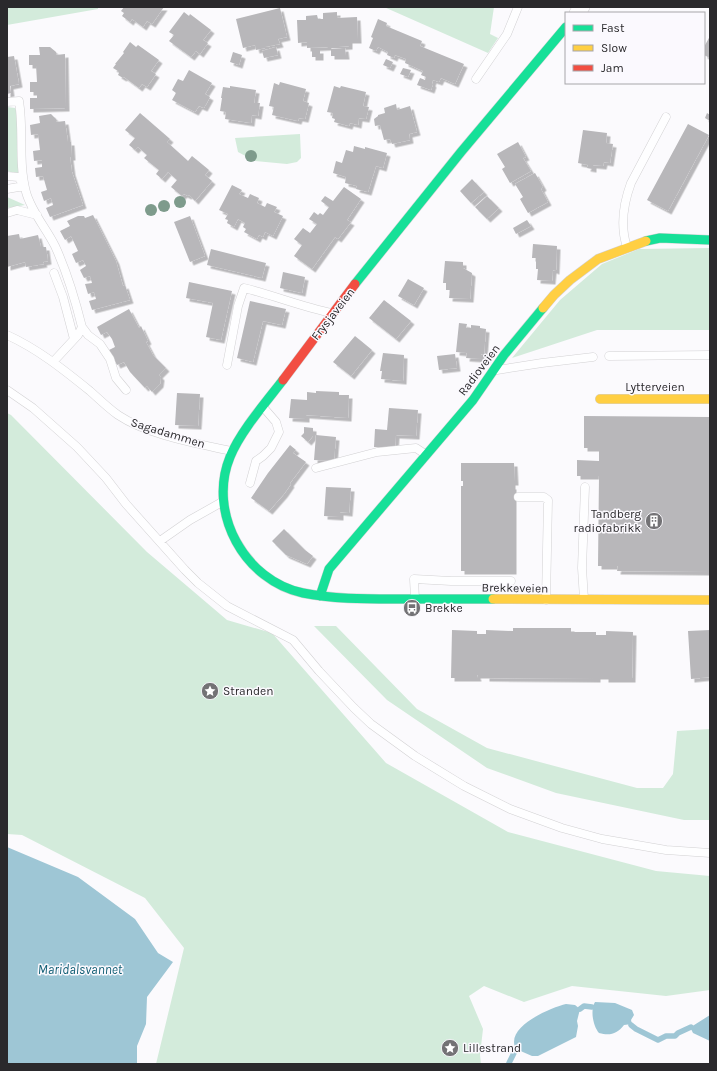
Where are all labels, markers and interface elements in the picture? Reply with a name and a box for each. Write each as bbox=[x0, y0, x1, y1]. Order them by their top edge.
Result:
legend bbox=[565, 12, 705, 84]
text: Fast bbox=[601, 21, 625, 35]
text: Slow bbox=[601, 41, 627, 55]
text: Jam bbox=[601, 61, 624, 75]
street label: Frysjaveien bbox=[308, 285, 358, 343]
street label: Radioveien bbox=[455, 342, 503, 398]
street label: Lytterveien bbox=[625, 380, 685, 394]
street label: Sagadammen bbox=[129, 415, 207, 451]
place label: Tandberg radiofabrikk bbox=[574, 507, 641, 535]
building icon: Tandberg radiofabrikk bbox=[644, 511, 664, 531]
street label: Brekkeveien bbox=[481, 580, 549, 596]
bus stop icon: Brekke bbox=[402, 598, 422, 618]
place label: Brekke bbox=[425, 601, 463, 615]
place icon: Stranden bbox=[200, 681, 220, 701]
place label: Stranden bbox=[223, 684, 273, 698]
water label: Maridalsvannet bbox=[38, 962, 123, 977]
place icon: Lillestrand bbox=[440, 1038, 460, 1058]
place label: Lillestrand bbox=[463, 1041, 521, 1055]

